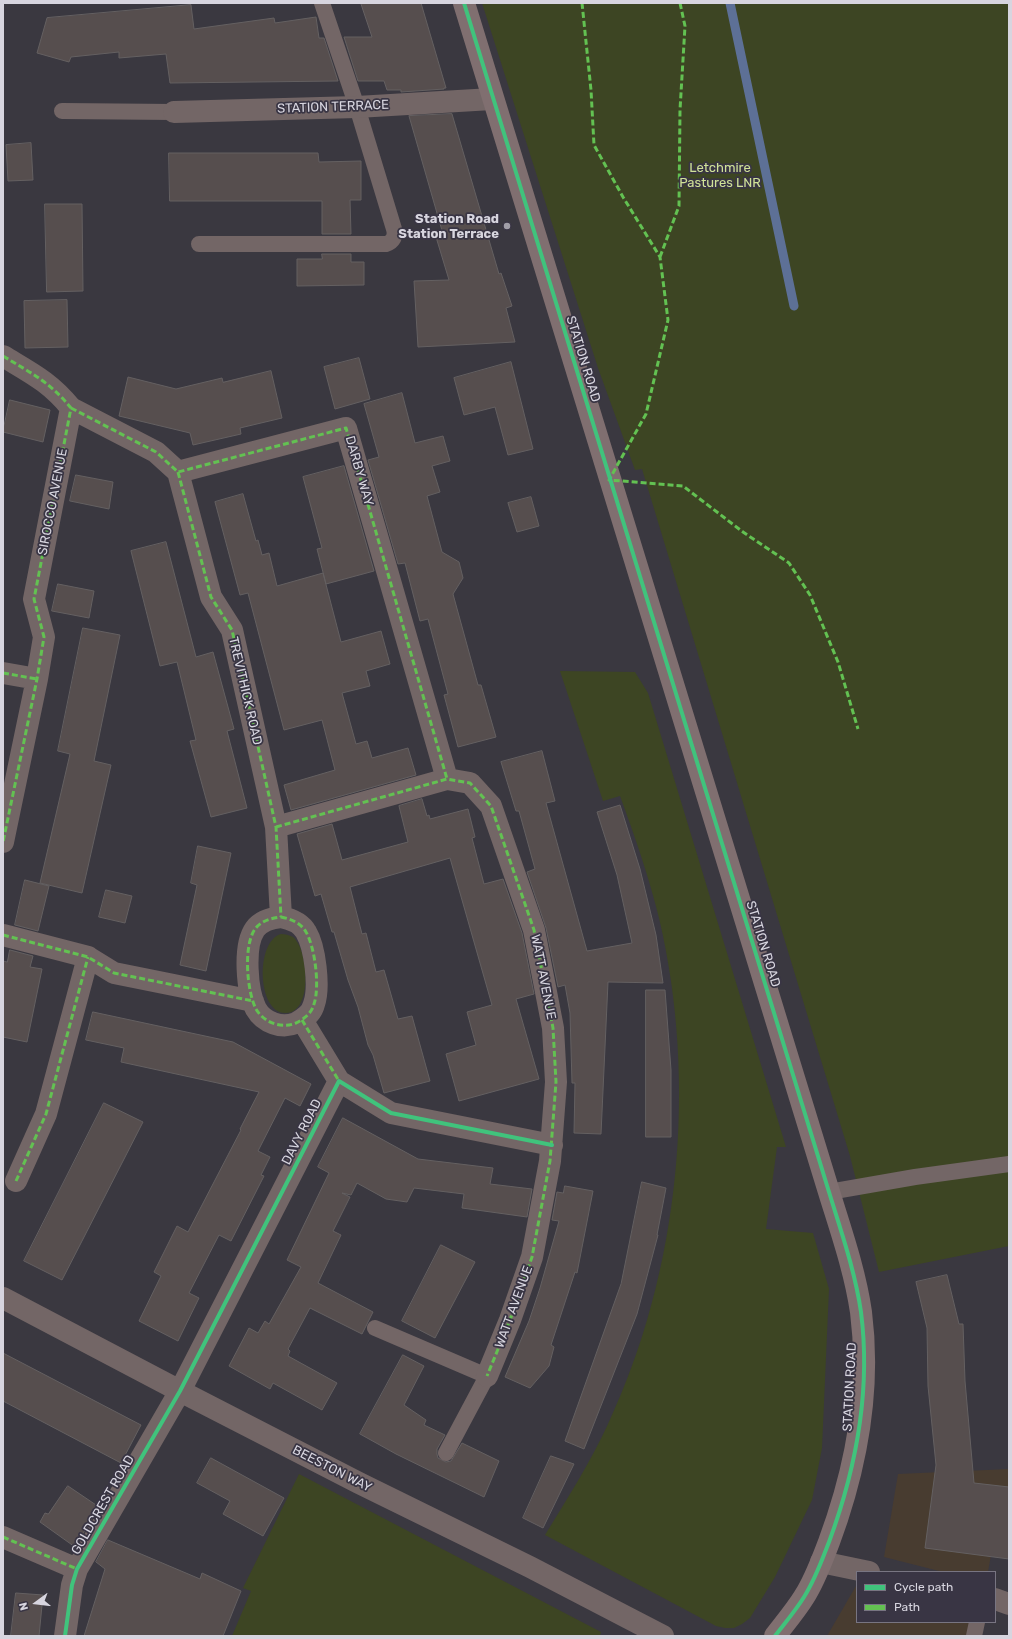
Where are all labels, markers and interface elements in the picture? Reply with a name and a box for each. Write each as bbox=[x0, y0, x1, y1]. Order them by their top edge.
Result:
street label: STATION TERRACE bbox=[277, 97, 389, 117]
park label: Letchmire Pastures LNR bbox=[679, 160, 761, 191]
place label: Station Road Station Terrace bbox=[398, 211, 499, 242]
marker: Station Road Station Terrace bbox=[502, 221, 512, 231]
street label: STATION ROAD bbox=[563, 314, 603, 404]
street label: DARBY WAY bbox=[342, 434, 376, 508]
street label: SIROCCO AVENUE bbox=[35, 447, 71, 557]
street label: TREVITHICK ROAD bbox=[225, 635, 265, 747]
street label: STATION ROAD bbox=[743, 899, 783, 989]
street label: WATT AVENUE bbox=[527, 933, 559, 1021]
street label: DAVY ROAD bbox=[279, 1096, 325, 1168]
street label: WATT AVENUE bbox=[492, 1264, 536, 1350]
street label: STATION ROAD bbox=[840, 1342, 860, 1432]
street label: BEESTON WAY bbox=[290, 1442, 374, 1496]
street label: GOLDCREST ROAD bbox=[68, 1452, 138, 1558]
legend bbox=[856, 1571, 996, 1623]
text: Cycle path bbox=[894, 1580, 953, 1594]
north arrow bbox=[16, 1583, 56, 1623]
text: Path bbox=[894, 1600, 920, 1614]
text: N bbox=[17, 1601, 31, 1612]

